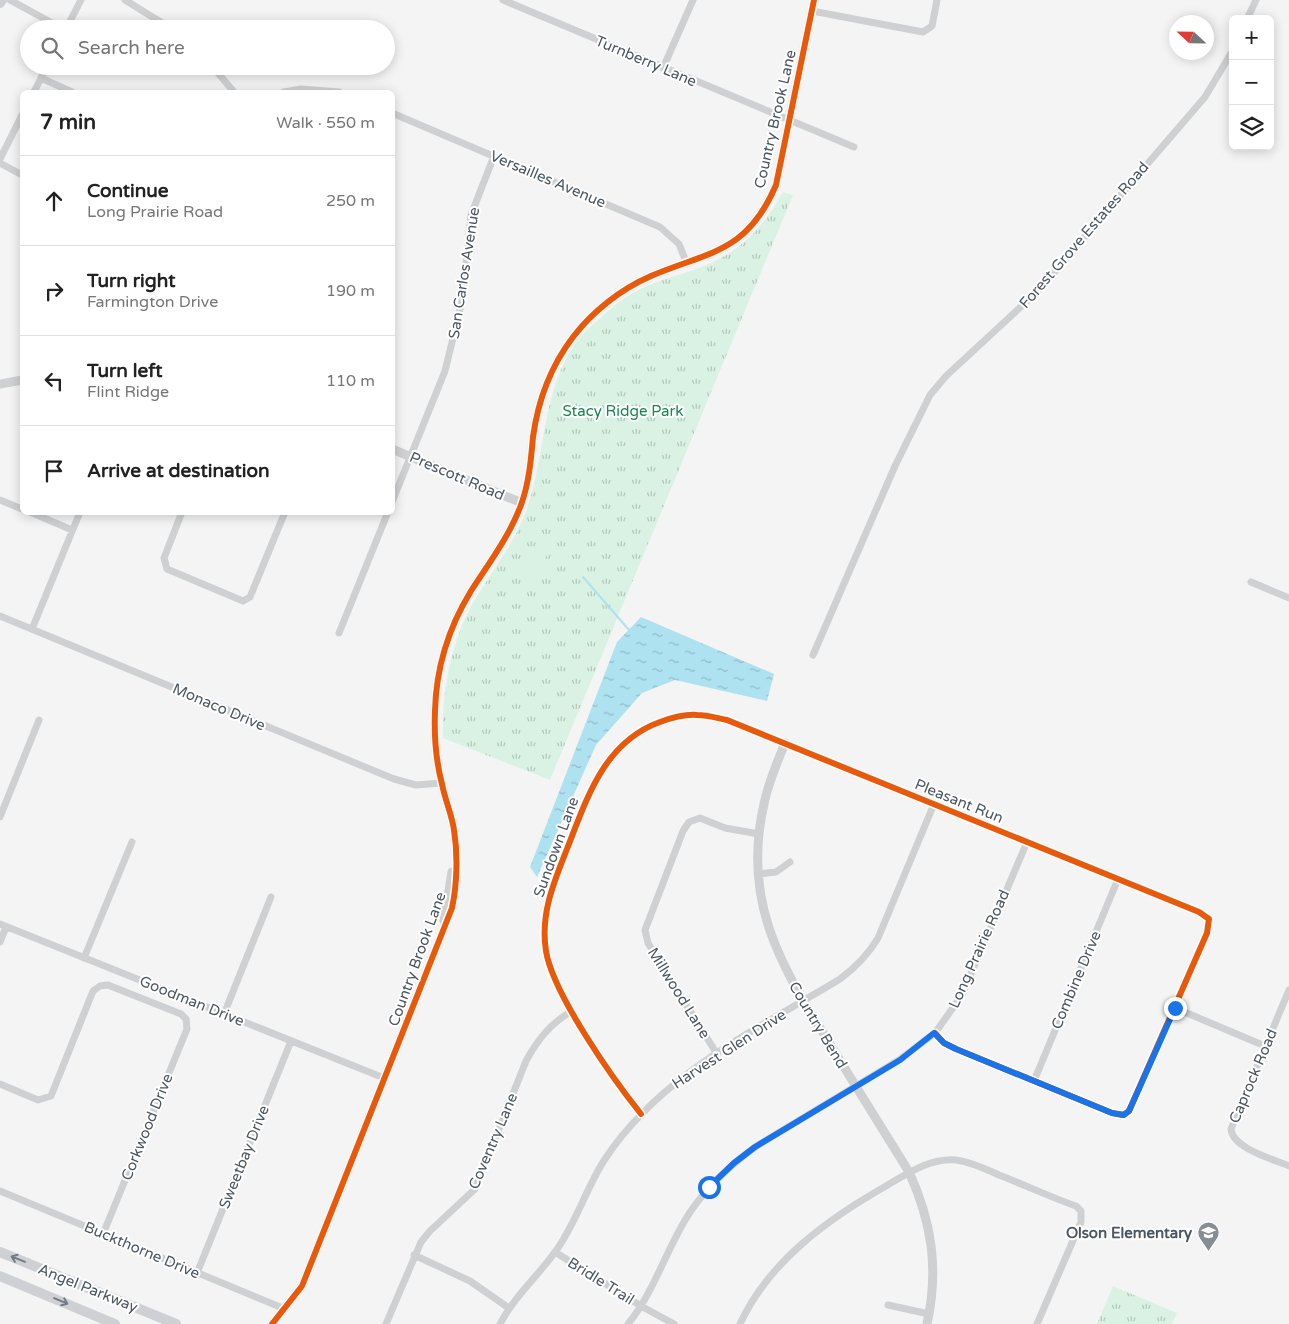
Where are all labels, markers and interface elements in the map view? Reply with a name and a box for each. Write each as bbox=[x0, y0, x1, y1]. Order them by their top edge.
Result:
north arrow bbox=[1169, 15, 1214, 60]
map controls bbox=[1229, 15, 1274, 150]
button: + bbox=[1229, 15, 1274, 60]
search box bbox=[20, 20, 395, 75]
street label: Turnberry Lane bbox=[593, 32, 699, 90]
icon: search bbox=[38, 34, 66, 62]
text: Search here bbox=[78, 37, 185, 59]
street label: Country Brook Lane bbox=[750, 48, 800, 190]
button: − bbox=[1229, 60, 1274, 105]
button: layers bbox=[1229, 105, 1274, 150]
text: 7 min bbox=[40, 110, 96, 135]
text: Walk · 550 m bbox=[276, 113, 375, 133]
street label: Versailles Avenue bbox=[487, 147, 609, 211]
street label: Forest Grove Estates Road bbox=[1016, 158, 1152, 312]
text: Continue bbox=[87, 180, 169, 202]
icon: ahead bbox=[40, 187, 68, 215]
text: 250 m bbox=[326, 191, 375, 211]
text: Long Prairie Road bbox=[87, 202, 223, 222]
street label: San Carlos Avenue bbox=[445, 206, 483, 340]
text: Turn right bbox=[87, 270, 175, 292]
icon: right bbox=[40, 277, 68, 305]
text: 190 m bbox=[326, 281, 375, 301]
text: Farmington Drive bbox=[87, 292, 218, 312]
text: Turn left bbox=[87, 360, 163, 382]
icon: left bbox=[40, 367, 68, 395]
text: 110 m bbox=[326, 371, 375, 391]
text: Flint Ridge bbox=[87, 382, 169, 402]
park label: Stacy Ridge Park bbox=[563, 402, 683, 420]
street label: Prescott Road bbox=[407, 448, 507, 504]
icon: arrive bbox=[40, 457, 68, 485]
text: Arrive at destination bbox=[87, 460, 270, 482]
street label: Monaco Drive bbox=[170, 679, 268, 735]
street label: Pleasant Run bbox=[912, 775, 1006, 827]
street label: Sundown Lane bbox=[530, 794, 582, 900]
street label: Long Prairie Road bbox=[945, 887, 1013, 1011]
street label: Country Brook Lane bbox=[384, 889, 450, 1029]
street label: Combine Drive bbox=[1047, 928, 1105, 1032]
street label: Millwood Lane bbox=[644, 944, 714, 1042]
street label: Goodman Drive bbox=[137, 972, 247, 1030]
street label: Country Bend bbox=[785, 978, 851, 1072]
route end bbox=[1164, 997, 1187, 1020]
street label: Harvest Glen Drive bbox=[669, 1005, 789, 1093]
street label: Caprock Road bbox=[1225, 1026, 1281, 1126]
street label: Corkwood Drive bbox=[117, 1071, 177, 1183]
street label: Coventry Lane bbox=[465, 1090, 521, 1192]
street label: Sweetbay Drive bbox=[215, 1103, 273, 1211]
route start bbox=[698, 1176, 721, 1199]
street label: Buckthorne Drive bbox=[82, 1218, 202, 1282]
school or university icon: Olson Elementary bbox=[1196, 1221, 1220, 1252]
place label: Olson Elementary bbox=[1066, 1224, 1192, 1243]
street label: Bridle Trail bbox=[564, 1253, 638, 1309]
one-way arrow bbox=[11, 1254, 26, 1263]
street label: Angel Parkway bbox=[35, 1260, 141, 1316]
one-way arrow bbox=[53, 1297, 68, 1307]

